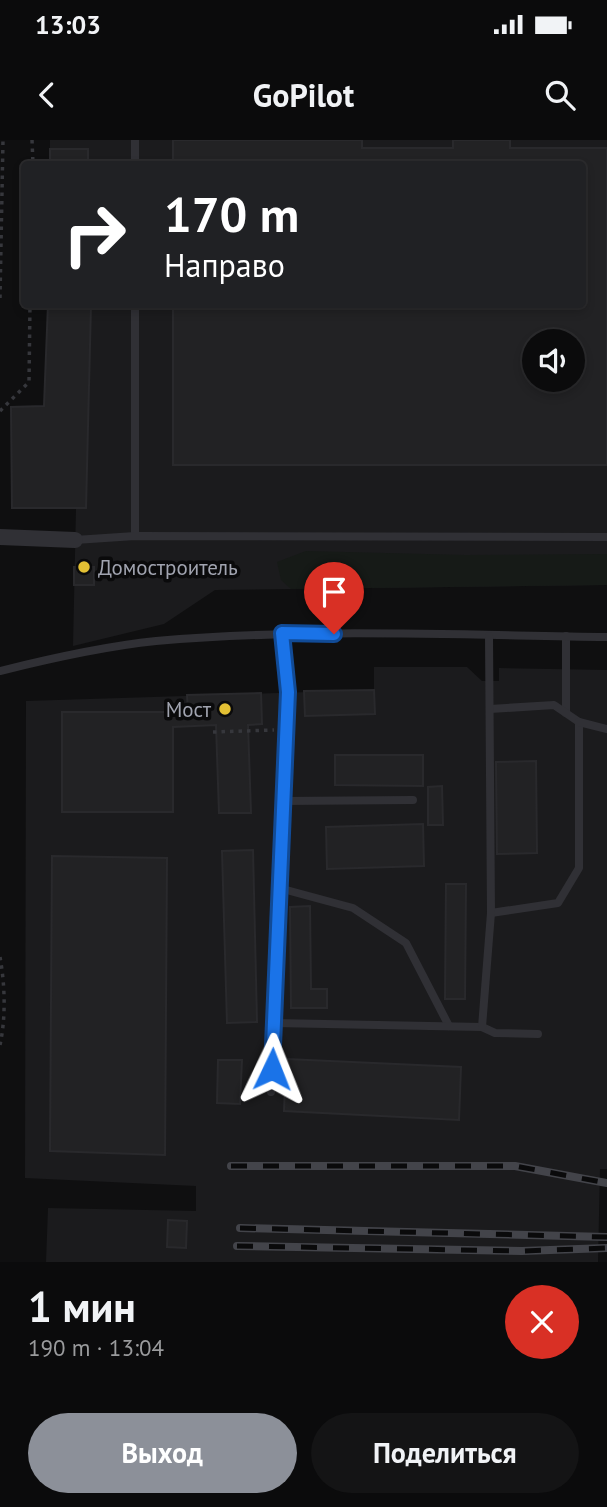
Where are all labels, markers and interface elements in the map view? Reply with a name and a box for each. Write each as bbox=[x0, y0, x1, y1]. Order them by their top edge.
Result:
text: 13:03 bbox=[35, 8, 101, 41]
text: GoPilot bbox=[253, 74, 354, 116]
icon: back bbox=[28, 76, 66, 114]
icon: search bbox=[541, 76, 579, 114]
text: 170 m bbox=[164, 182, 299, 246]
icon: right bbox=[49, 189, 140, 280]
text: Направо bbox=[164, 244, 285, 286]
map controls bbox=[522, 329, 585, 392]
button: sound bbox=[522, 329, 585, 392]
place label: Домостроитель bbox=[98, 554, 238, 581]
marker: Домостроитель bbox=[76, 559, 92, 575]
pin bbox=[304, 562, 364, 634]
icon: arrive bbox=[315, 573, 353, 611]
place label: Мост bbox=[166, 696, 212, 723]
marker: Мост bbox=[217, 701, 233, 717]
position arrow bbox=[235, 1032, 309, 1106]
text: 1 мин bbox=[28, 1279, 136, 1334]
button: close bbox=[505, 1285, 579, 1359]
text: 190 m · 13:04 bbox=[28, 1333, 164, 1362]
button: Выход bbox=[28, 1413, 297, 1493]
button: Поделиться bbox=[311, 1413, 579, 1493]

